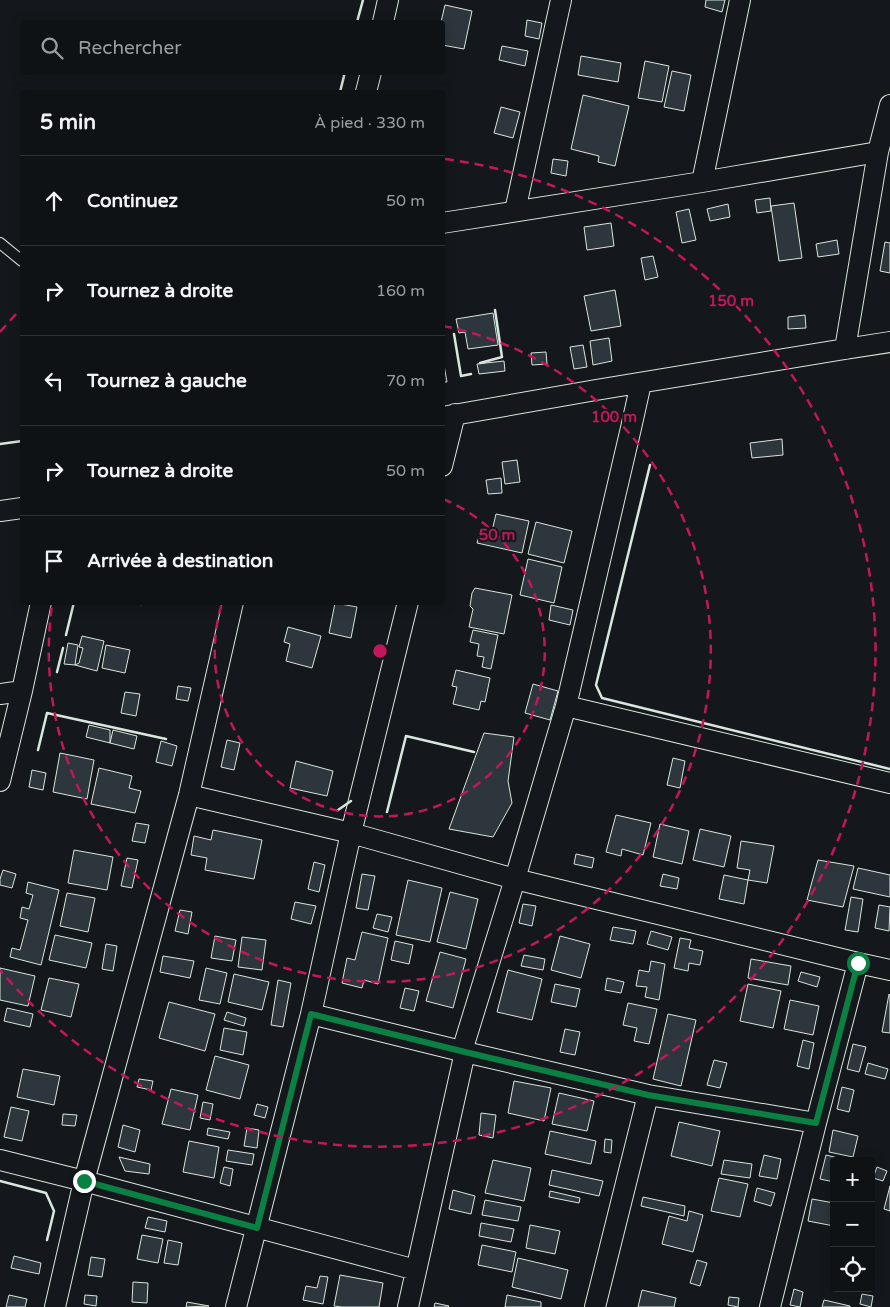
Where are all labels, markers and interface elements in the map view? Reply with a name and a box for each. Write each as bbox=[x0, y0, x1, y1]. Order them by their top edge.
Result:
search box bbox=[20, 20, 445, 75]
icon: search bbox=[38, 34, 66, 62]
text: Rechercher bbox=[78, 37, 181, 59]
text: 5 min bbox=[40, 110, 96, 135]
text: À pied · 330 m bbox=[314, 113, 425, 133]
icon: ahead bbox=[40, 187, 68, 215]
text: Continuez bbox=[87, 190, 178, 212]
text: 50 m bbox=[386, 191, 425, 211]
icon: right bbox=[40, 277, 68, 305]
text: Tournez à droite bbox=[87, 280, 233, 302]
text: 160 m bbox=[376, 281, 425, 301]
text: 150 m bbox=[708, 292, 754, 310]
icon: left bbox=[40, 367, 68, 395]
text: Tournez à gauche bbox=[87, 370, 247, 392]
text: 70 m bbox=[386, 371, 425, 391]
text: 100 m bbox=[591, 408, 637, 426]
icon: right bbox=[40, 457, 68, 485]
text: Tournez à droite bbox=[87, 460, 233, 482]
text: 50 m bbox=[386, 461, 425, 481]
text: 50 m bbox=[479, 526, 515, 544]
icon: arrive bbox=[40, 547, 68, 575]
text: Arrivée à destination bbox=[87, 550, 273, 572]
centre of rings bbox=[371, 642, 389, 660]
route start bbox=[847, 952, 870, 975]
map controls bbox=[830, 1157, 875, 1292]
button: + bbox=[830, 1157, 875, 1202]
route end bbox=[73, 1170, 96, 1193]
button: − bbox=[830, 1202, 875, 1247]
button: locate bbox=[830, 1247, 875, 1292]

